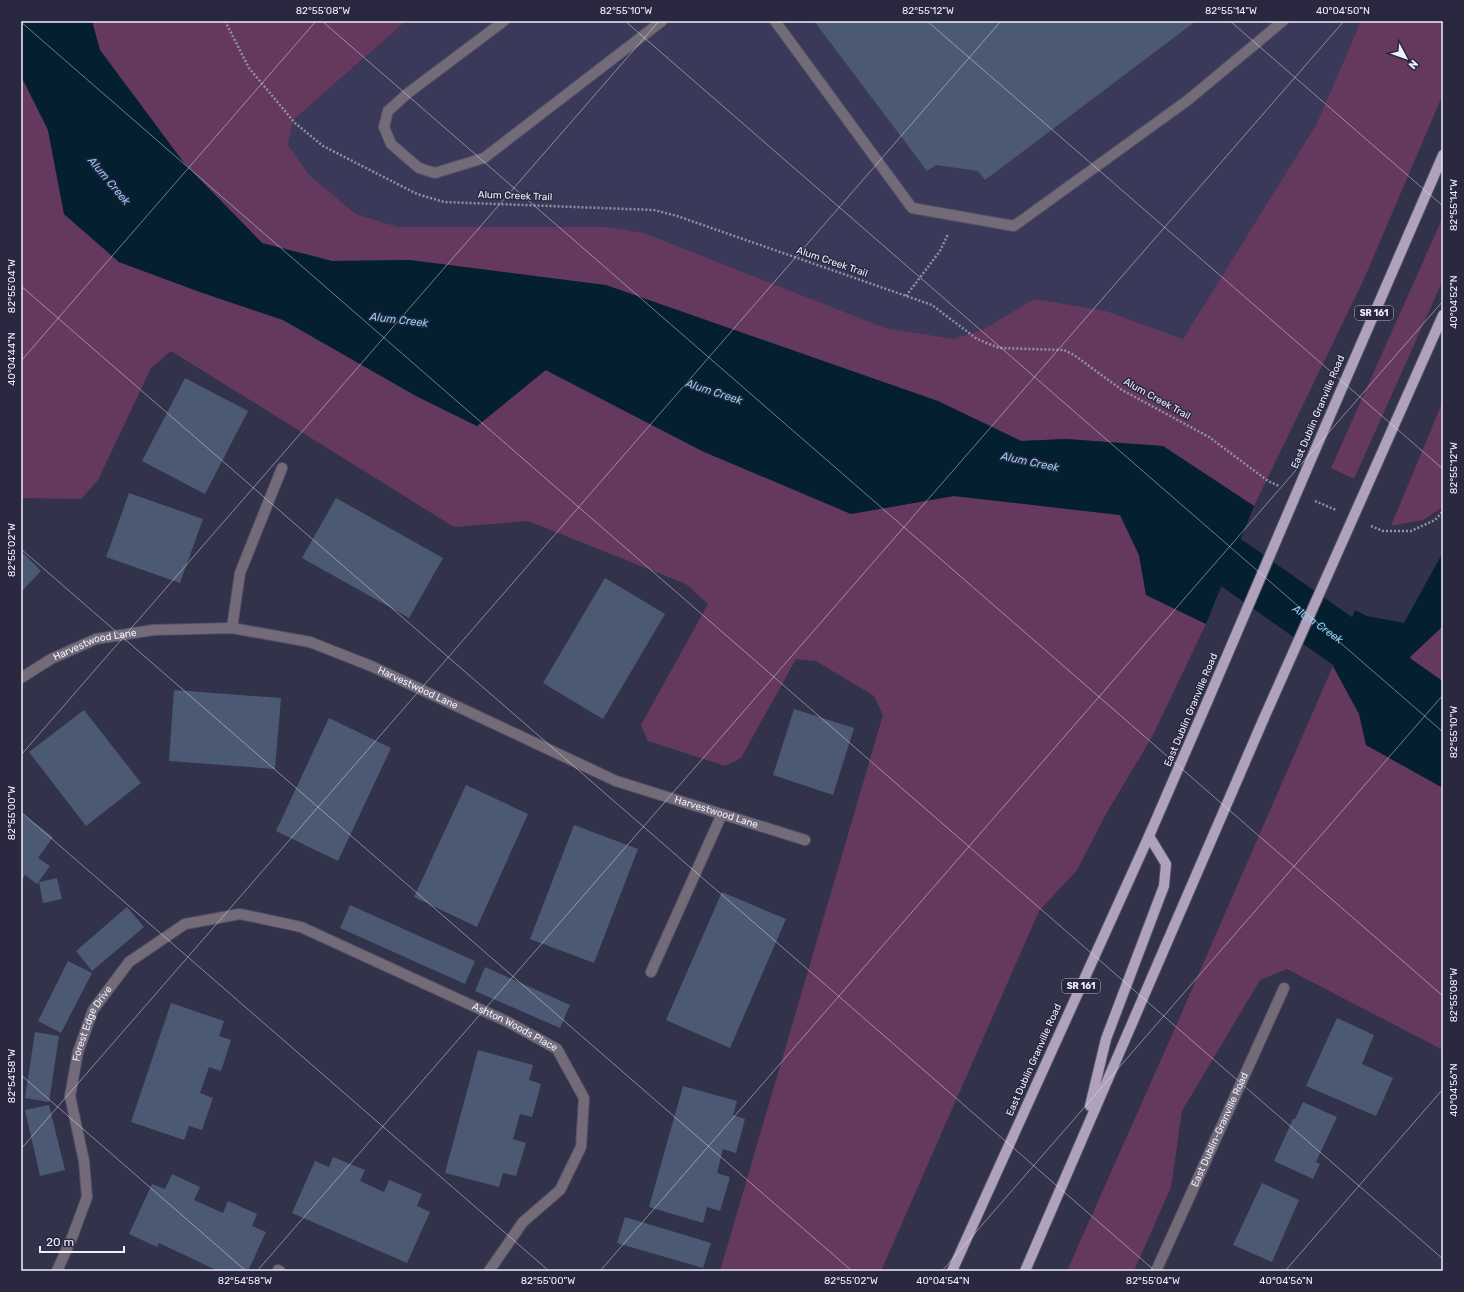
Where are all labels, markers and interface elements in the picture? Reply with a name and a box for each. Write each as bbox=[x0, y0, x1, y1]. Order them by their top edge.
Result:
text: 82°55'08"W bbox=[296, 5, 350, 17]
text: 82°55'10"W bbox=[600, 5, 652, 17]
text: 82°55'12"W bbox=[902, 5, 954, 17]
text: 82°55'14"W bbox=[1205, 5, 1257, 17]
text: 40°04'50"N bbox=[1316, 5, 1370, 17]
north arrow bbox=[1386, 38, 1426, 78]
text: N bbox=[1406, 57, 1421, 72]
water label: Alum Creek bbox=[85, 154, 133, 208]
text: 82°55'14"W bbox=[1448, 179, 1460, 231]
street label: Alum Creek Trail bbox=[478, 189, 552, 203]
street label: Alum Creek Trail bbox=[795, 244, 869, 280]
text: 82°55'04"W bbox=[6, 259, 18, 313]
text: 40°04'52"N bbox=[1448, 275, 1460, 329]
road number: SR 161 bbox=[1355, 306, 1393, 320]
water label: Alum Creek bbox=[368, 310, 429, 330]
text: 40°04'44"N bbox=[6, 332, 18, 386]
street label: East Dublin Granville Road bbox=[1289, 354, 1347, 470]
water label: Alum Creek bbox=[683, 376, 744, 407]
street label: Alum Creek Trail bbox=[1122, 376, 1192, 422]
text: 82°55'12"W bbox=[1448, 442, 1460, 494]
water label: Alum Creek bbox=[999, 449, 1060, 475]
text: 82°55'02"W bbox=[6, 523, 18, 577]
water label: Alum Creek bbox=[1289, 601, 1346, 646]
street label: Harvestwood Lane bbox=[51, 627, 138, 663]
street label: East Dublin Granville Road bbox=[1162, 652, 1220, 768]
street label: Harvestwood Lane bbox=[376, 664, 460, 712]
text: 82°55'10"W bbox=[1448, 706, 1460, 758]
text: 82°55'00"W bbox=[6, 786, 18, 840]
street label: Harvestwood Lane bbox=[673, 794, 760, 831]
text: 82°55'08"W bbox=[1448, 968, 1460, 1022]
road number: SR 161 bbox=[1062, 979, 1100, 993]
street label: Forest Edge Drive bbox=[70, 983, 115, 1062]
street label: Ashton Woods Place bbox=[470, 1000, 560, 1054]
street label: East Dublin Granville Road bbox=[1004, 1002, 1064, 1118]
text: 82°54'58"W bbox=[6, 1049, 18, 1103]
text: 40°04'56"N bbox=[1448, 1063, 1460, 1117]
street label: East Dublin-Granville Road bbox=[1189, 1071, 1251, 1189]
scale bar bbox=[40, 1228, 124, 1254]
text: 20 m bbox=[46, 1235, 74, 1249]
text: 82°54'58"W bbox=[218, 1275, 272, 1287]
text: 82°55'00"W bbox=[521, 1275, 575, 1287]
text: 82°55'02"W bbox=[824, 1275, 878, 1287]
text: 40°04'54"N bbox=[916, 1275, 970, 1287]
text: 82°55'04"W bbox=[1126, 1275, 1180, 1287]
text: 40°04'56"N bbox=[1259, 1275, 1313, 1287]

